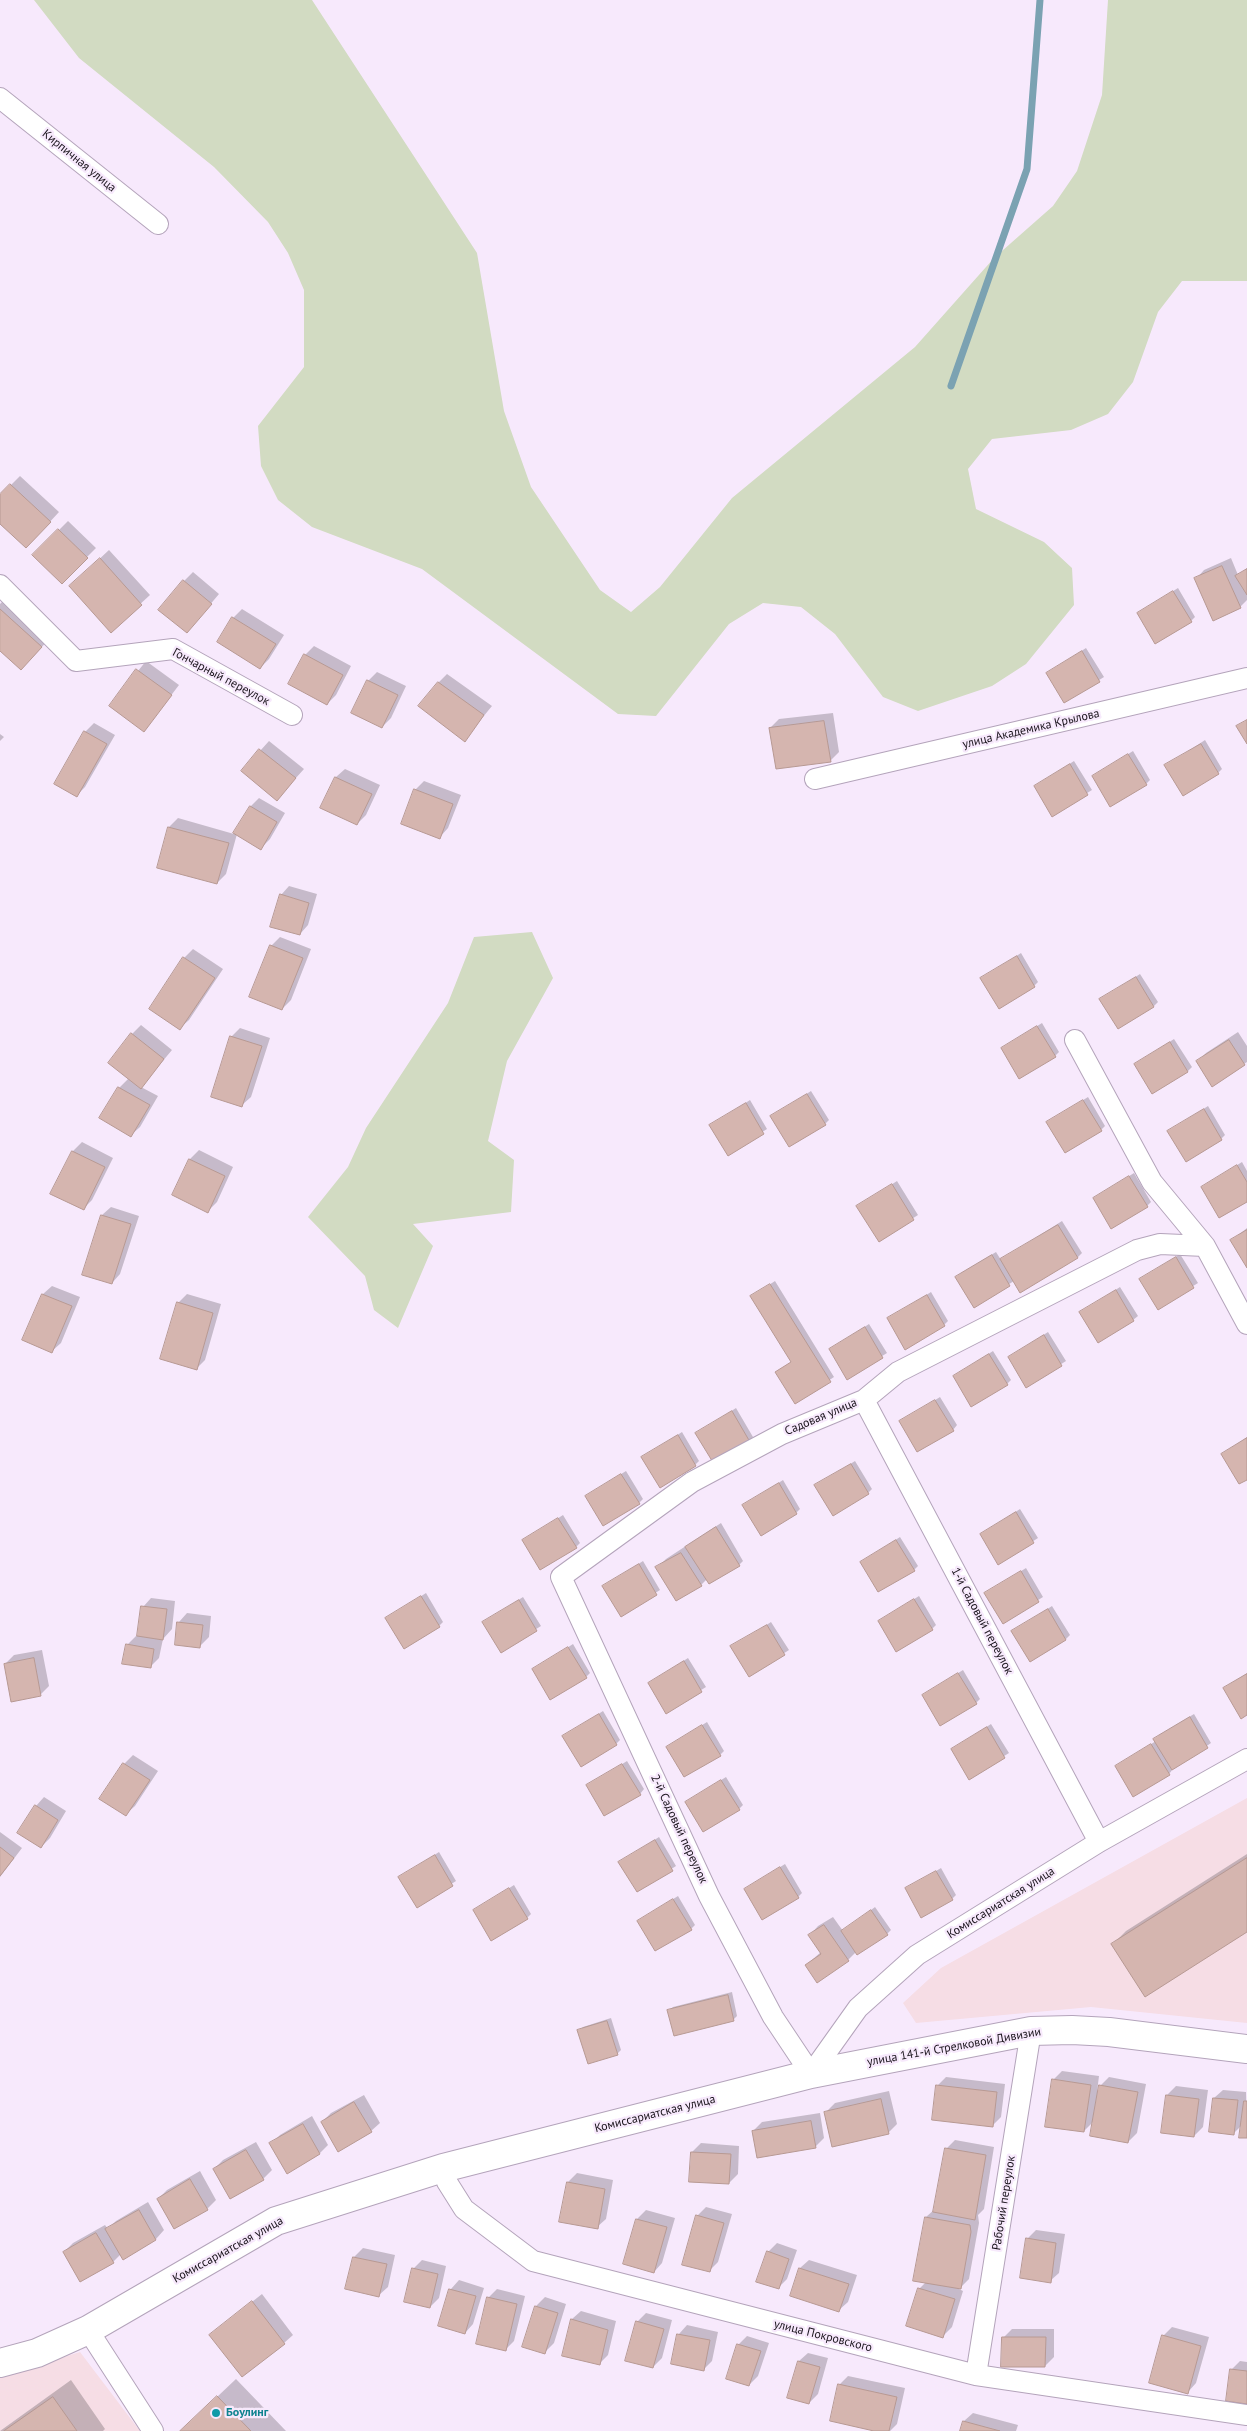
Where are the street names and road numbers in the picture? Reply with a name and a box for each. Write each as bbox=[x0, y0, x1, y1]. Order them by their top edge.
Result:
street label: Кирпичная улица bbox=[39, 127, 119, 195]
street label: Гончарный переулок bbox=[170, 645, 272, 709]
street label: улица Академика Крылова bbox=[961, 706, 1101, 752]
street label: Садовая улица bbox=[783, 1395, 859, 1439]
street label: 1-й Садовый переулок bbox=[948, 1565, 1016, 1677]
street label: 2-й Садовый переулок bbox=[647, 1772, 711, 1886]
street label: Комиссариатская улица bbox=[945, 1864, 1057, 1942]
street label: улица 141-й Стрелковой Дивизии bbox=[866, 2025, 1042, 2069]
street label: Комиссариатская улица bbox=[593, 2092, 717, 2136]
street label: Рабочий переулок bbox=[989, 2155, 1019, 2251]
street label: Комиссариатская улица bbox=[170, 2214, 286, 2286]
street label: улица Покровского bbox=[772, 2317, 874, 2355]

